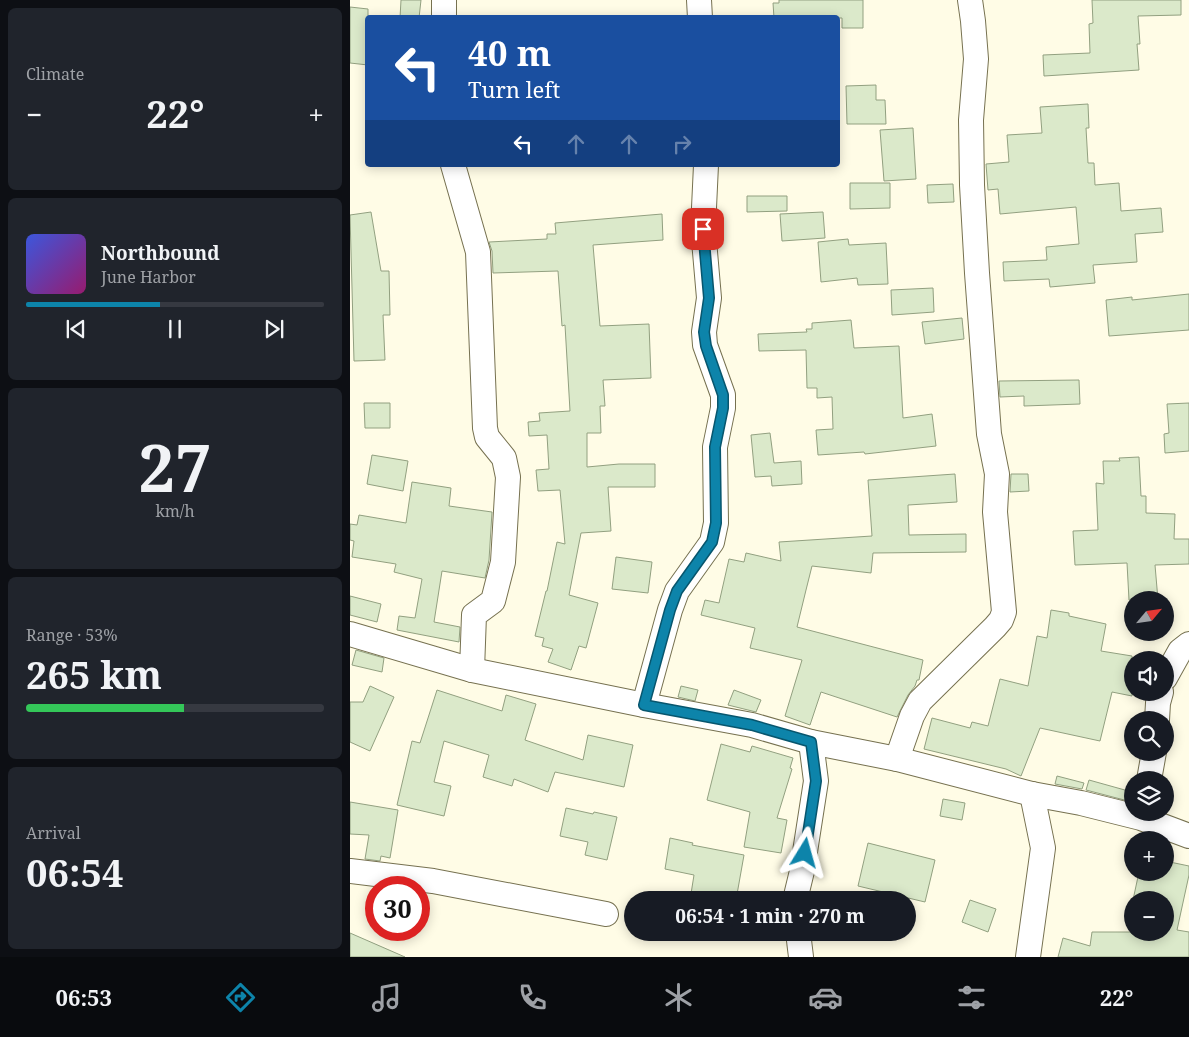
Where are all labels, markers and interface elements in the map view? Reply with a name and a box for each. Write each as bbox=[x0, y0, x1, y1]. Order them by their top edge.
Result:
text: 40 m bbox=[468, 29, 551, 76]
icon: left bbox=[385, 35, 450, 100]
text: Climate bbox=[26, 63, 84, 85]
text: Turn left bbox=[468, 74, 560, 104]
text: 22° bbox=[146, 87, 204, 139]
text: − bbox=[26, 95, 42, 133]
text: + bbox=[308, 95, 324, 133]
icon: left bbox=[509, 130, 537, 158]
icon: ahead bbox=[562, 130, 590, 158]
icon: ahead bbox=[615, 130, 643, 158]
icon: right bbox=[668, 130, 696, 158]
pin bbox=[682, 208, 724, 250]
icon: arrive bbox=[689, 215, 717, 243]
text: Northbound bbox=[101, 240, 220, 266]
text: June Harbor bbox=[101, 266, 196, 288]
icon: previous bbox=[62, 315, 90, 343]
icon: pause bbox=[161, 315, 189, 343]
icon: next bbox=[260, 315, 288, 343]
text: 27 bbox=[138, 423, 212, 511]
text: km/h bbox=[155, 500, 195, 522]
north arrow bbox=[1124, 591, 1174, 641]
map controls bbox=[1124, 591, 1174, 941]
text: Range · 53% bbox=[26, 624, 118, 646]
text: 265 km bbox=[26, 648, 162, 700]
button: sound bbox=[1124, 651, 1174, 701]
button: search bbox=[1124, 711, 1174, 761]
button: layers bbox=[1124, 771, 1174, 821]
text: Arrival bbox=[26, 822, 81, 844]
position arrow bbox=[778, 826, 830, 878]
button: + bbox=[1124, 831, 1174, 881]
text: 06:54 bbox=[26, 846, 123, 898]
speed limit sign: 30 bbox=[365, 876, 430, 941]
button: − bbox=[1124, 891, 1174, 941]
text: 06:54 · 1 min · 270 m bbox=[675, 903, 865, 929]
icon: directions bbox=[223, 980, 258, 1015]
icon: music bbox=[369, 980, 404, 1015]
icon: phone bbox=[515, 980, 550, 1015]
icon: climate bbox=[661, 980, 696, 1015]
icon: car bbox=[808, 980, 843, 1015]
icon: filters bbox=[954, 980, 989, 1015]
text: 06:53 bbox=[56, 982, 112, 1012]
text: 22° bbox=[1100, 982, 1133, 1012]

